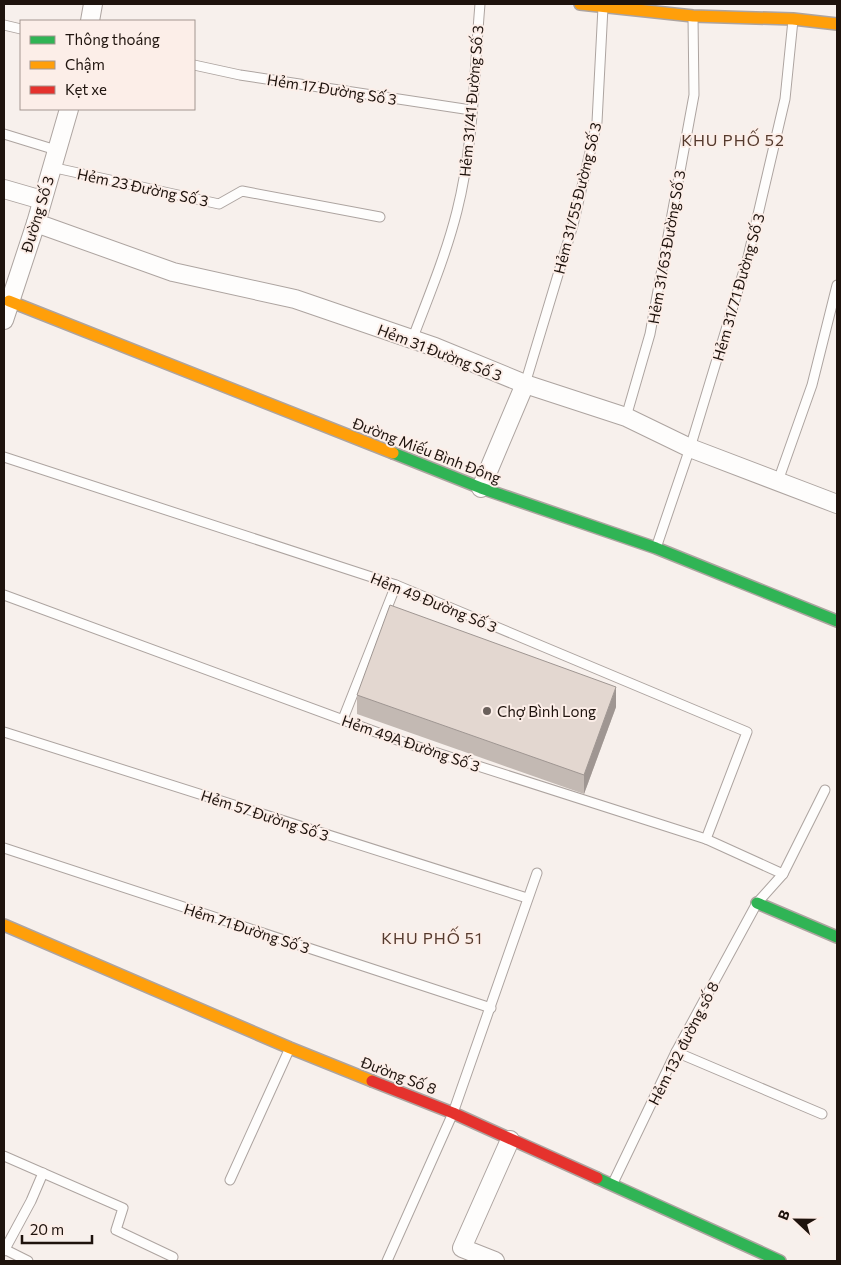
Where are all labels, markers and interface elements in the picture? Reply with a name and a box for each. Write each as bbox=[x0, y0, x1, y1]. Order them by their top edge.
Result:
legend bbox=[20, 20, 195, 110]
street label: Hẻm 31/41 Đường Số 3 bbox=[455, 24, 487, 178]
text: Thông thoáng bbox=[65, 30, 160, 48]
text: Chậm bbox=[65, 55, 105, 73]
street label: Hẻm 17 Đường Số 3 bbox=[266, 70, 398, 108]
text: Kẹt xe bbox=[65, 80, 107, 98]
street label: Hẻm 31/55 Đường Số 3 bbox=[549, 120, 605, 276]
district label: KHU PHỐ 52 bbox=[681, 128, 785, 149]
street label: Hẻm 23 Đường Số 3 bbox=[76, 164, 210, 210]
street label: Hẻm 31/63 Đường Số 3 bbox=[644, 169, 688, 325]
street label: Đường Số 3 bbox=[17, 174, 57, 255]
street label: Hẻm 31/71 Đường Số 3 bbox=[708, 211, 768, 363]
street label: Hẻm 31 Đường Số 3 bbox=[375, 320, 505, 384]
street label: Đường Miếu Bình Đông bbox=[349, 413, 504, 487]
street label: Hẻm 49 Đường Số 3 bbox=[368, 568, 500, 636]
place label: Chợ Bình Long bbox=[497, 702, 596, 720]
marker: Chợ Bình Long bbox=[481, 705, 493, 717]
street label: Hẻm 49A Đường Số 3 bbox=[340, 711, 482, 775]
street label: Hẻm 57 Đường Số 3 bbox=[199, 786, 331, 844]
street label: Hẻm 71 Đường Số 3 bbox=[182, 899, 312, 957]
district label: KHU PHỐ 51 bbox=[381, 926, 483, 947]
street label: Hẻm 132 đường số 8 bbox=[644, 978, 722, 1108]
street label: Đường Số 8 bbox=[358, 1052, 439, 1098]
north arrow bbox=[771, 1195, 821, 1245]
text: B bbox=[774, 1207, 793, 1222]
scale bar bbox=[22, 1212, 92, 1244]
text: 20 m bbox=[30, 1220, 64, 1238]

